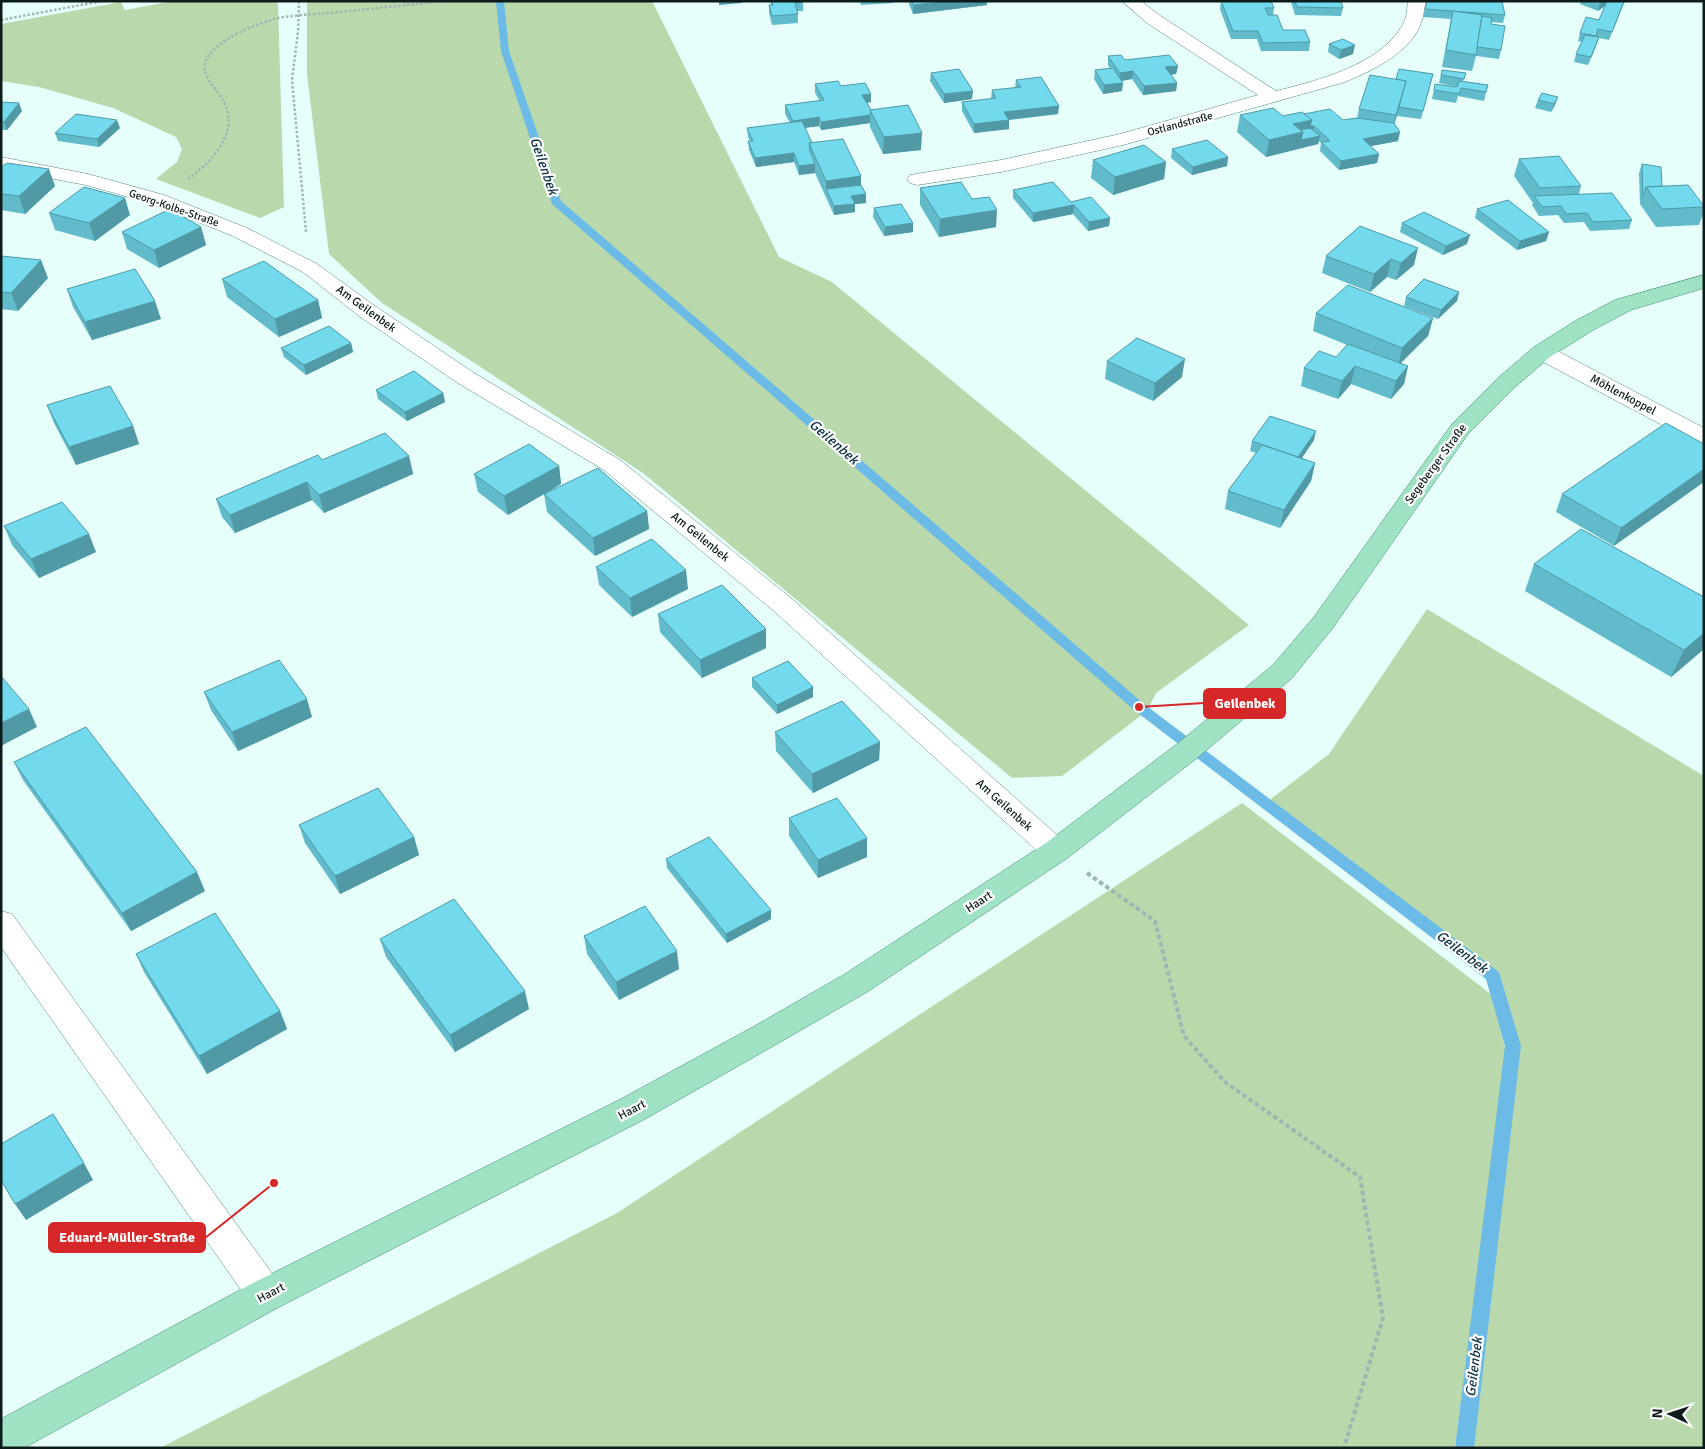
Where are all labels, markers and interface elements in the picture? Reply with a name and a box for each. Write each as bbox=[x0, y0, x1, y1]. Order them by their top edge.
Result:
street label: Ostlandstraße bbox=[1146, 109, 1214, 139]
water label: Geilenbek bbox=[526, 135, 562, 199]
street label: Georg-Kolbe-Straße bbox=[127, 187, 221, 229]
street label: Am Geilenbek bbox=[333, 282, 399, 336]
street label: Möhlenkoppel bbox=[1587, 371, 1659, 419]
water label: Geilenbek bbox=[806, 416, 864, 469]
street label: Segeberger Straße bbox=[1402, 421, 1470, 507]
street label: Am Geilenbek bbox=[668, 509, 732, 565]
callout: Geilenbek bbox=[1204, 689, 1285, 718]
text: Geilenbek bbox=[1215, 695, 1276, 712]
street label: Am Geilenbek bbox=[973, 776, 1035, 834]
street label: Haart bbox=[963, 888, 995, 916]
water label: Geilenbek bbox=[1433, 927, 1493, 978]
street label: Haart bbox=[616, 1097, 648, 1123]
callout: Eduard-Müller-Straße bbox=[49, 1223, 205, 1252]
text: Eduard-Müller-Straße bbox=[59, 1229, 195, 1246]
street label: Haart bbox=[255, 1280, 287, 1306]
water label: Geilenbek bbox=[1462, 1334, 1486, 1398]
north arrow bbox=[1645, 1389, 1695, 1439]
text: N bbox=[1649, 1408, 1666, 1419]

